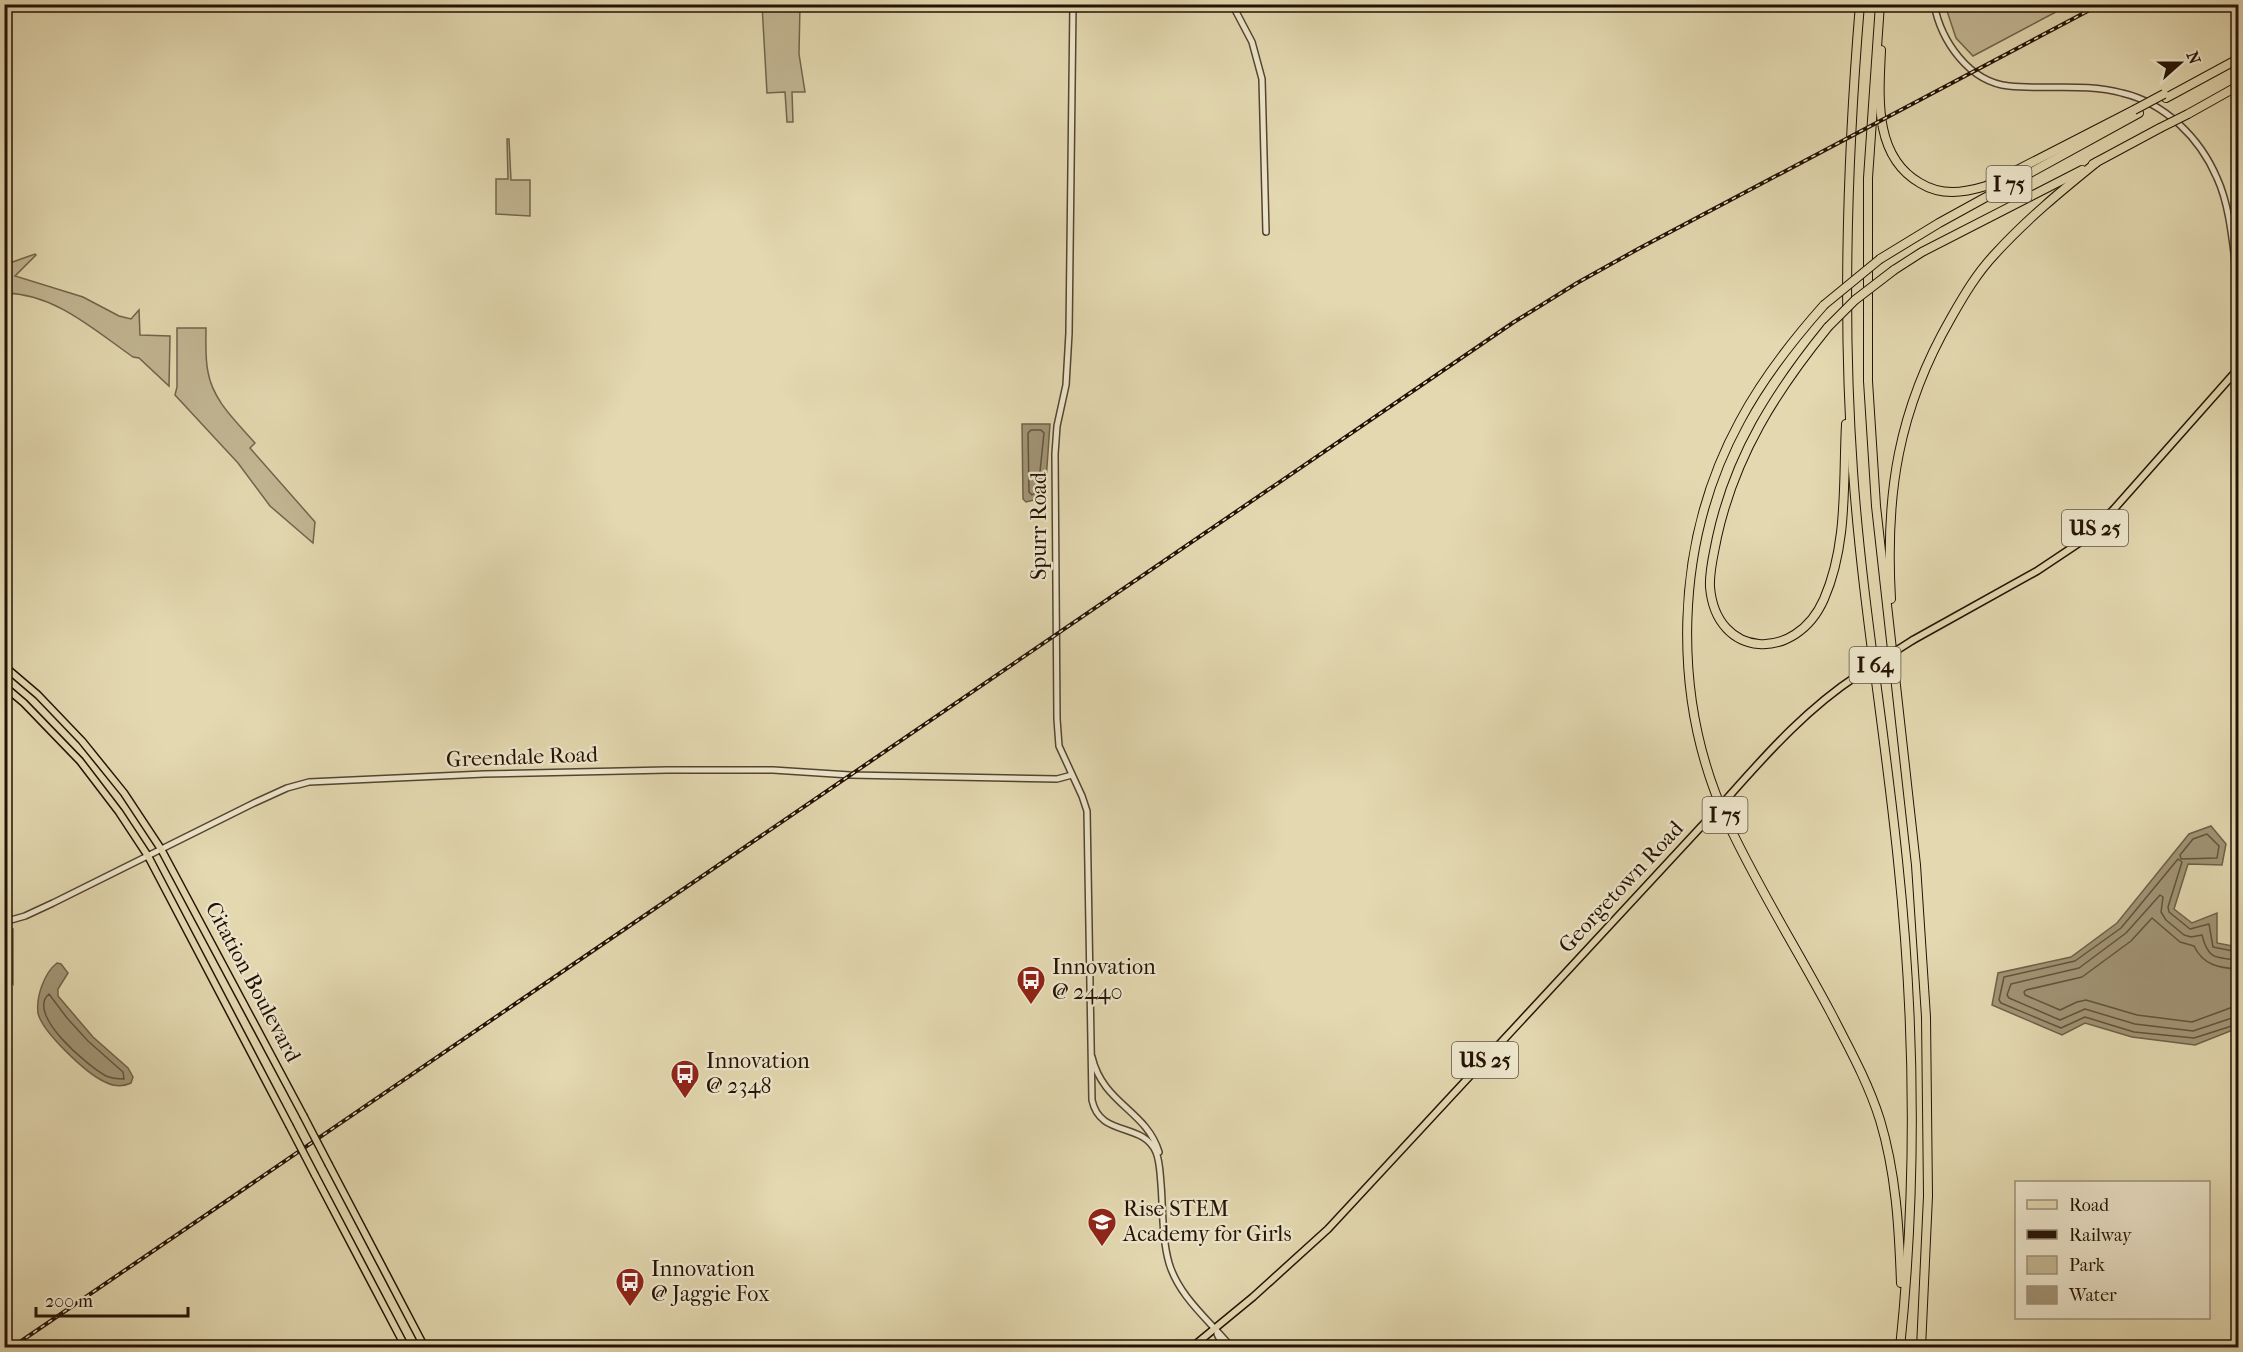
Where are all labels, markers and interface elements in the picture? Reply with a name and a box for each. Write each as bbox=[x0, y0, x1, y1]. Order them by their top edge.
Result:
north arrow bbox=[2150, 33, 2210, 93]
text: N bbox=[2182, 49, 2205, 68]
road number: I 75 bbox=[1986, 166, 2032, 202]
street label: Spurr Road bbox=[1026, 471, 1052, 580]
road number: US 25 bbox=[2062, 510, 2128, 546]
road number: I 64 bbox=[1850, 647, 1900, 683]
street label: Greendale Road bbox=[446, 741, 599, 773]
road number: I 75 bbox=[1702, 797, 1748, 833]
street label: Georgetown Road bbox=[1553, 815, 1689, 958]
street label: Citation Boulevard bbox=[200, 897, 307, 1068]
place label: Innovation @ 2440 bbox=[1052, 954, 1156, 1005]
bus stop icon: Innovation @ 2440 bbox=[1015, 964, 1047, 1006]
road number: US 25 bbox=[1452, 1042, 1518, 1078]
place label: Innovation @ 2348 bbox=[706, 1048, 810, 1099]
bus stop icon: Innovation @ 2348 bbox=[669, 1058, 701, 1100]
legend bbox=[2015, 1181, 2210, 1319]
text: Road bbox=[2069, 1195, 2109, 1216]
place label: Rise STEM Academy for Girls bbox=[1122, 1196, 1292, 1247]
school or university icon: Rise STEM Academy for Girls bbox=[1086, 1206, 1118, 1248]
text: Railway bbox=[2069, 1225, 2133, 1246]
text: Park bbox=[2069, 1255, 2106, 1276]
place label: Innovation @ Jaggie Fox bbox=[651, 1256, 770, 1307]
bus stop icon: Innovation @ Jaggie Fox bbox=[614, 1266, 646, 1308]
scale bar bbox=[36, 1280, 188, 1318]
text: Water bbox=[2068, 1285, 2117, 1306]
text: 200 m bbox=[45, 1291, 93, 1312]

